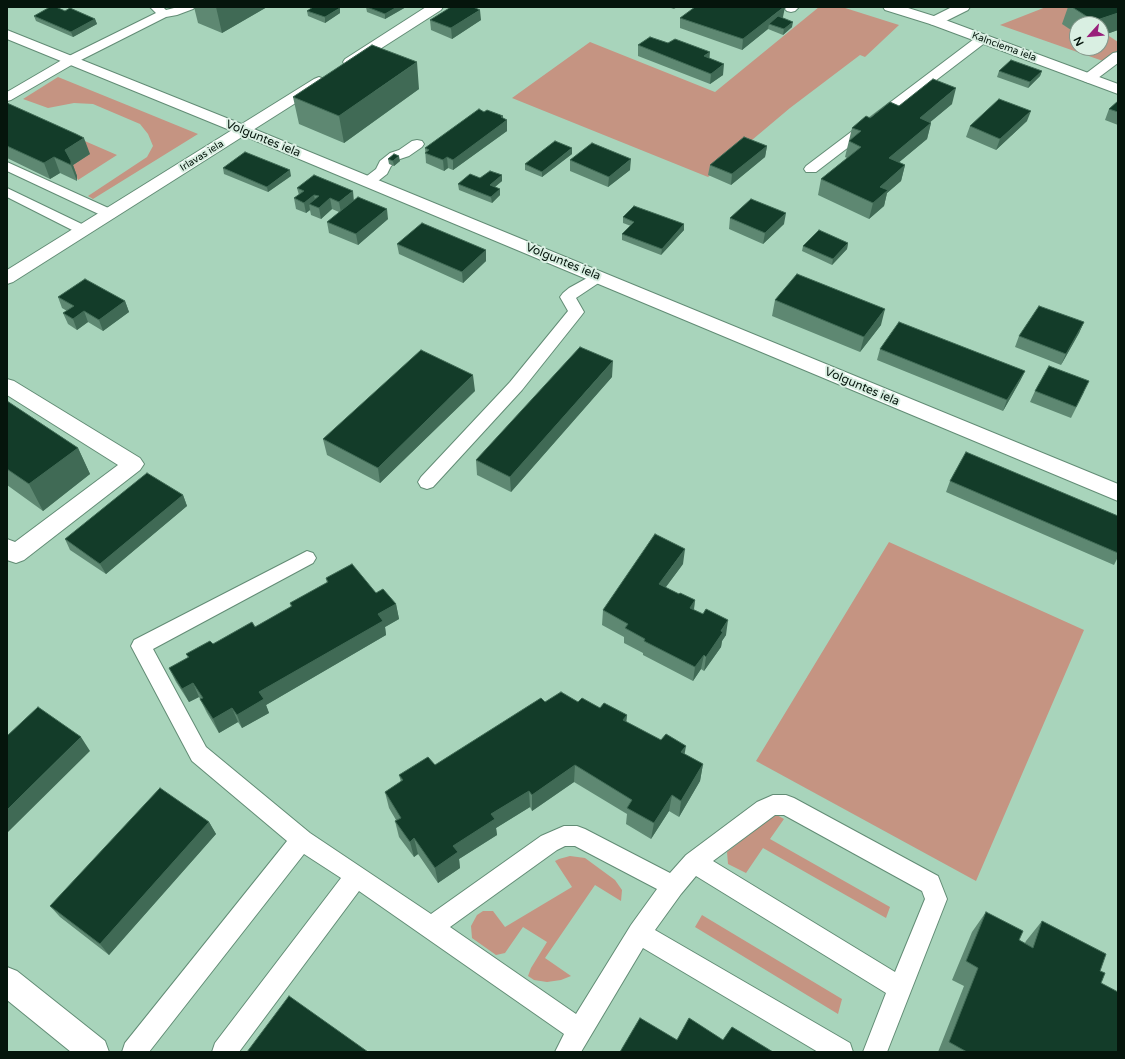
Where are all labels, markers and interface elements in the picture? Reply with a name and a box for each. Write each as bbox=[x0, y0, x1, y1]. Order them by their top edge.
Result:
north arrow bbox=[1069, 16, 1109, 56]
street label: Kalnciema iela bbox=[970, 30, 1038, 64]
text: N bbox=[1071, 34, 1087, 48]
street label: Volguntes iela bbox=[223, 117, 303, 161]
street label: Irlavas iela bbox=[178, 138, 226, 174]
street label: Volguntes iela bbox=[523, 240, 603, 284]
street label: Volguntes iela bbox=[823, 365, 901, 409]

